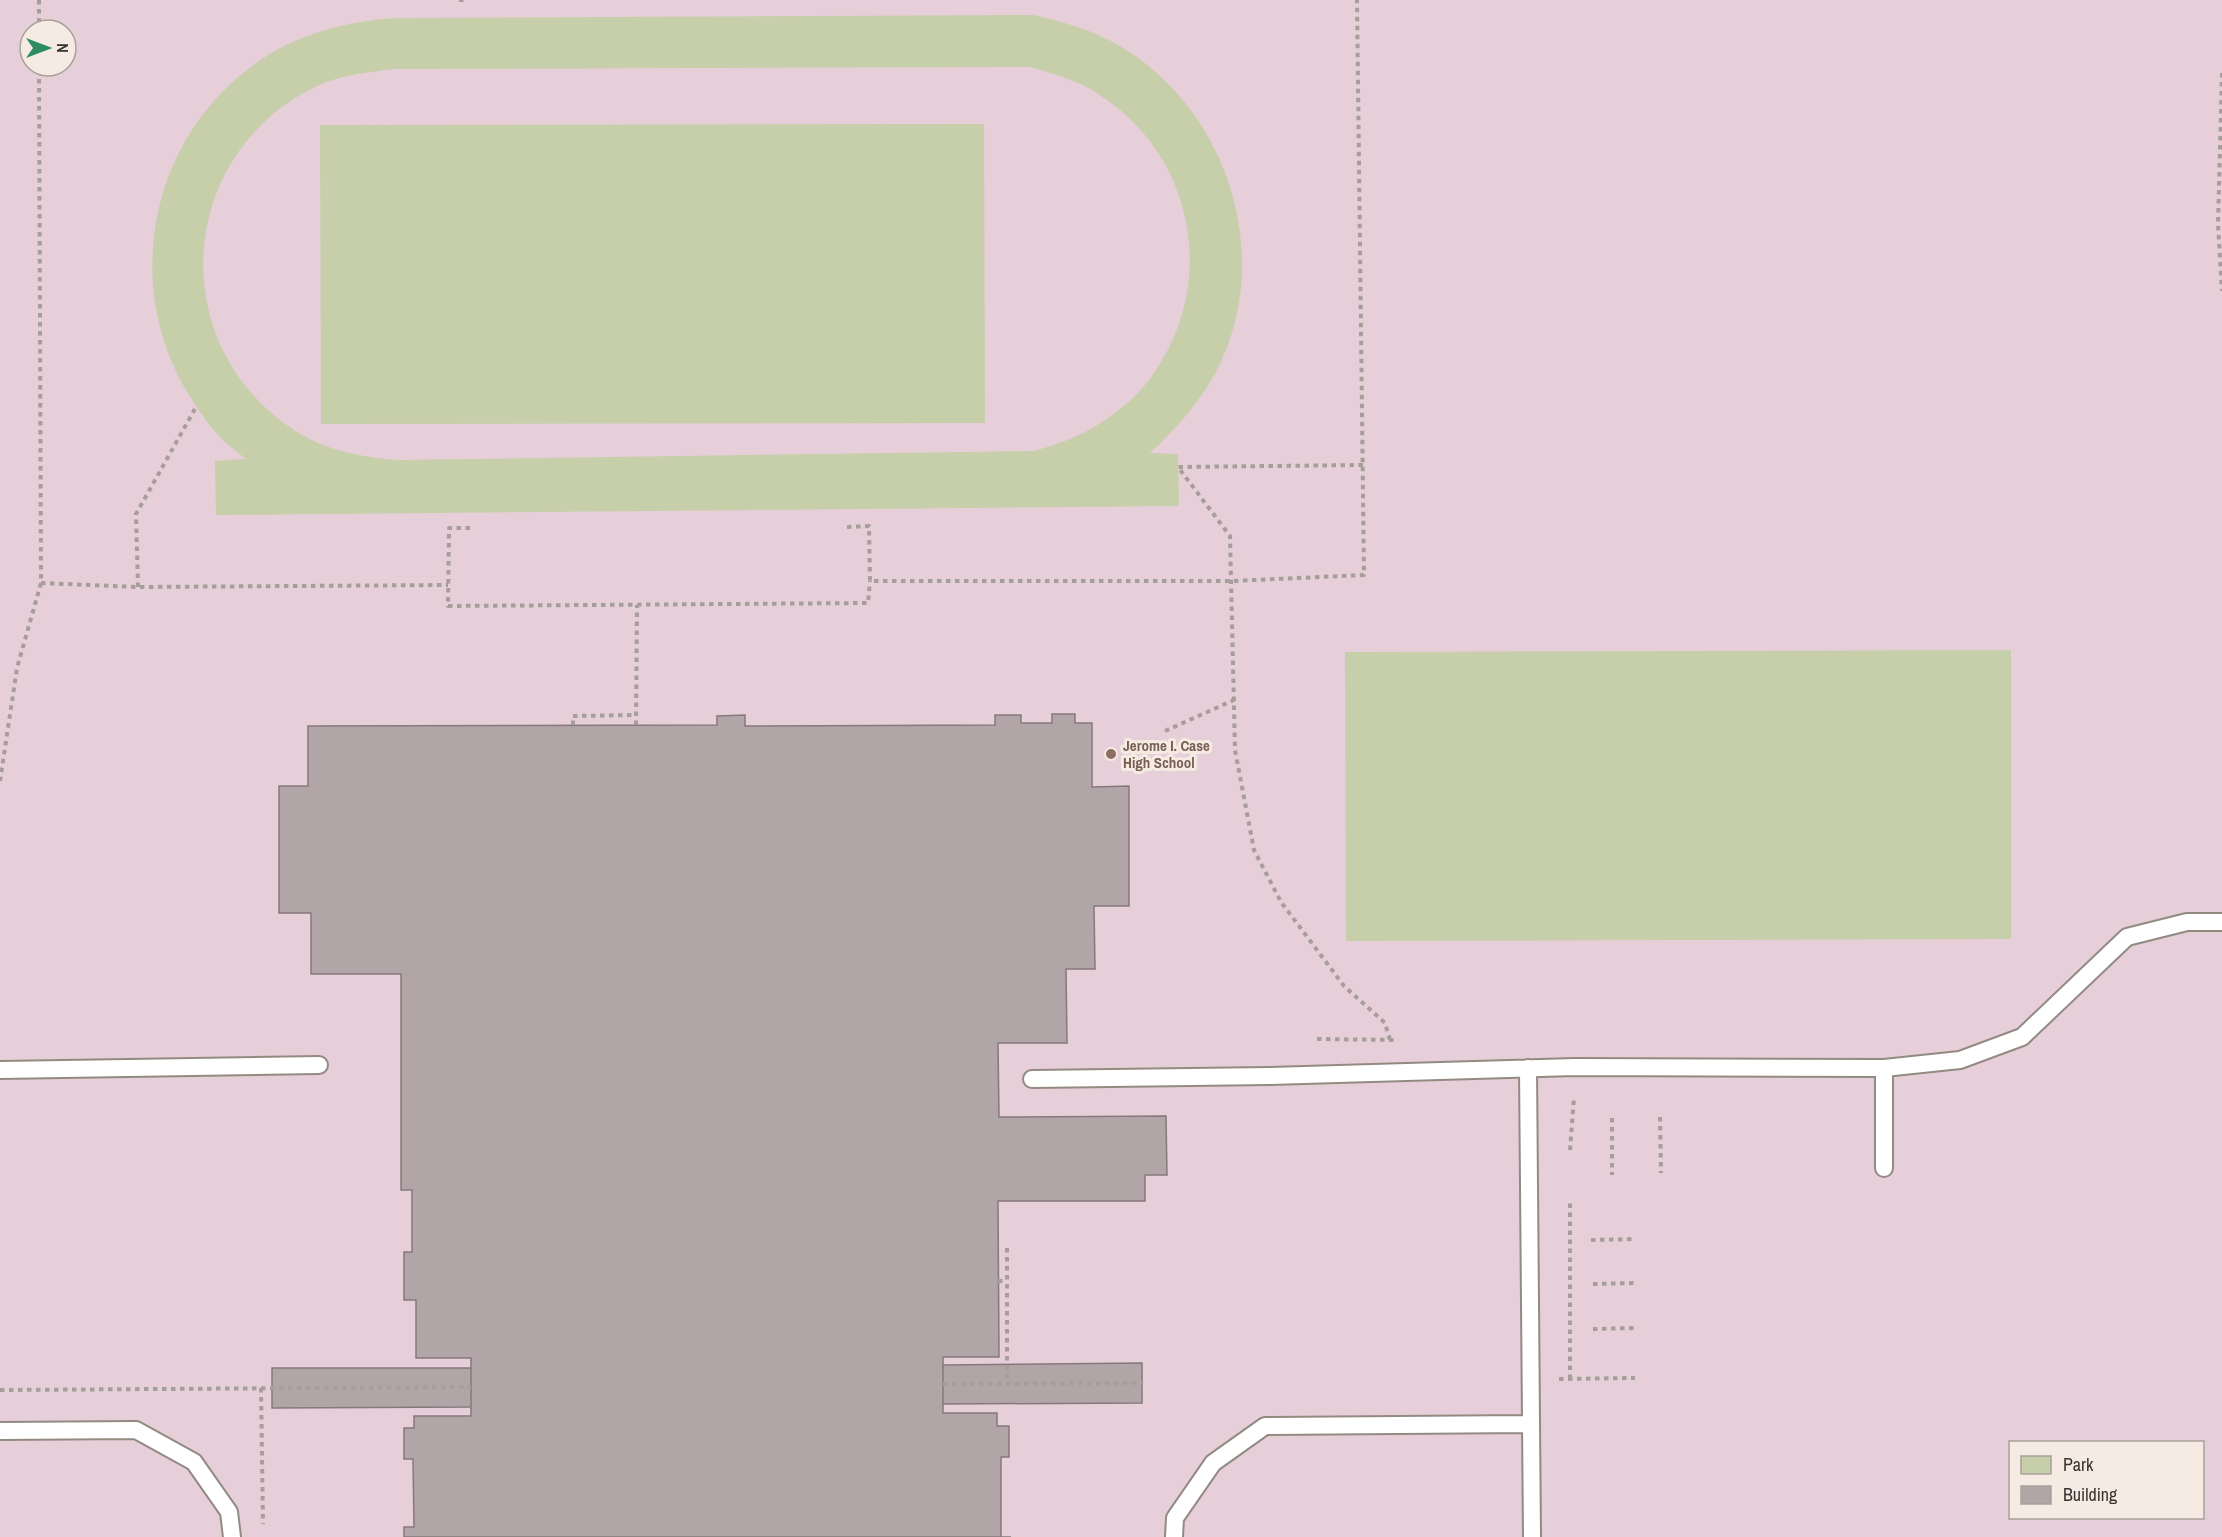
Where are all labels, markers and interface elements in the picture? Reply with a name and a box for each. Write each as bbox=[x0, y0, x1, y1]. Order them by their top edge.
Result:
north arrow bbox=[18, 18, 78, 78]
text: N bbox=[52, 43, 74, 53]
place label: Jerome I. Case High School bbox=[1123, 735, 1210, 773]
marker: Jerome I. Case High School bbox=[1104, 747, 1118, 761]
legend bbox=[2009, 1441, 2204, 1519]
text: Park bbox=[2063, 1452, 2094, 1477]
text: Building bbox=[2063, 1482, 2118, 1507]

